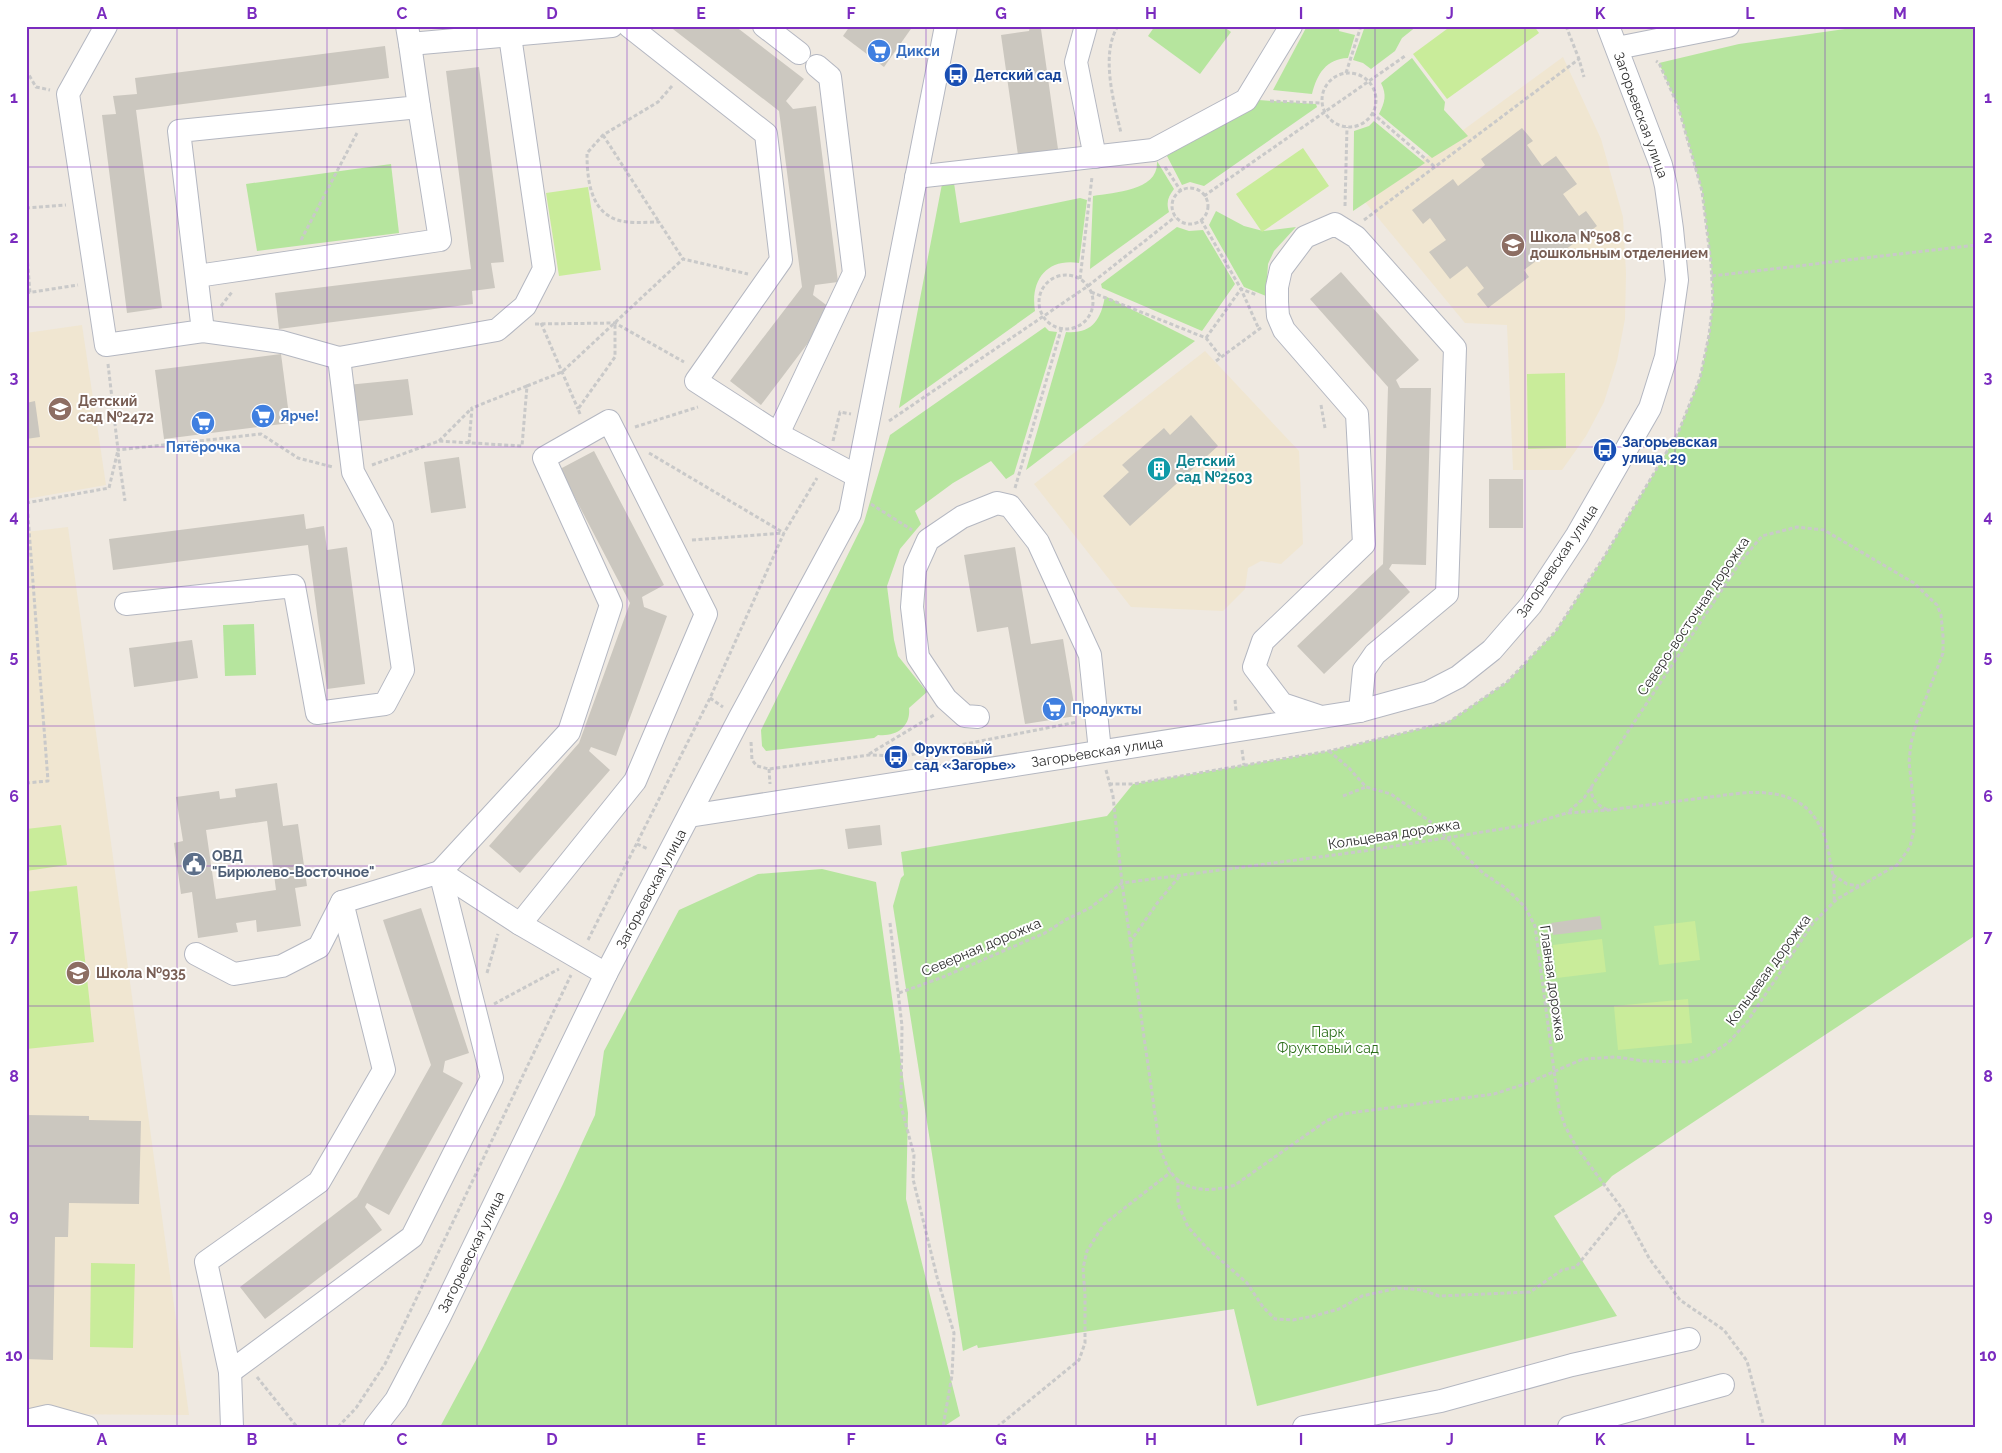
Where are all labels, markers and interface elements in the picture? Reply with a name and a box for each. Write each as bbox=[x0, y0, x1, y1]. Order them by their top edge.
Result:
text: A bbox=[97, 4, 108, 23]
text: B bbox=[247, 4, 258, 23]
text: C bbox=[397, 4, 408, 23]
text: D bbox=[546, 4, 558, 23]
text: E bbox=[696, 4, 706, 23]
text: F bbox=[846, 4, 856, 23]
text: G bbox=[995, 4, 1007, 23]
text: H bbox=[1145, 4, 1157, 23]
text: I bbox=[1299, 4, 1303, 23]
text: J bbox=[1446, 4, 1454, 23]
text: K bbox=[1595, 4, 1606, 23]
text: L bbox=[1745, 4, 1755, 23]
text: M bbox=[1893, 4, 1907, 23]
supermarket icon: Дикси bbox=[866, 38, 892, 64]
place label: Дикси bbox=[896, 43, 940, 59]
street label: Загорьевская улица bbox=[1611, 50, 1671, 180]
bus stop icon: Детский сад bbox=[943, 62, 969, 88]
place label: Детский сад bbox=[974, 67, 1062, 83]
text: 1 bbox=[10, 88, 18, 107]
text: 1 bbox=[1984, 88, 1992, 107]
text: 2 bbox=[9, 228, 19, 247]
text: 2 bbox=[1983, 228, 1993, 247]
place label: Школа №508 с дошкольным отделением bbox=[1530, 229, 1708, 261]
school or university icon: Школа №508 с дошкольным отделением bbox=[1500, 232, 1526, 258]
text: 3 bbox=[10, 368, 19, 387]
text: 3 bbox=[1984, 368, 1993, 387]
place label: Детский сад №2472 bbox=[78, 393, 154, 425]
school or university icon: Детский сад №2472 bbox=[47, 396, 73, 422]
supermarket icon: Ярче! bbox=[250, 403, 276, 429]
place label: Ярче! bbox=[280, 408, 319, 424]
supermarket icon: Пятёрочка bbox=[190, 410, 216, 436]
place label: Загорьевская улица, 29 bbox=[1622, 434, 1717, 466]
bus stop icon: Загорьевская улица, 29 bbox=[1592, 437, 1618, 463]
place label: Пятёрочка bbox=[166, 439, 240, 455]
place label: Детский сад №2503 bbox=[1176, 453, 1253, 485]
building icon: Детский сад №2503 bbox=[1146, 456, 1172, 482]
street label: Загорьевская улица bbox=[1513, 501, 1601, 621]
text: 4 bbox=[9, 507, 19, 526]
text: 4 bbox=[1983, 507, 1993, 526]
street label: Северо-восточная дорожка bbox=[1634, 534, 1752, 698]
text: 5 bbox=[10, 647, 19, 666]
text: 5 bbox=[1984, 647, 1993, 666]
supermarket icon: Продукты bbox=[1041, 696, 1067, 722]
place label: Продукты bbox=[1072, 701, 1142, 717]
street label: Загорьевская улица bbox=[1030, 734, 1164, 770]
place label: Фруктовый сад «Загорье» bbox=[914, 741, 1016, 773]
bus stop icon: Фруктовый сад «Загорье» bbox=[883, 744, 909, 770]
text: 6 bbox=[9, 787, 19, 806]
text: 6 bbox=[1983, 787, 1993, 806]
street label: Кольцевая дорожка bbox=[1327, 816, 1461, 852]
street label: Загорьевская улица bbox=[613, 827, 689, 951]
place label: ОВД "Бирюлево-Восточное" bbox=[212, 848, 374, 880]
public building icon: ОВД "Бирюлево-Восточное" bbox=[181, 851, 207, 877]
street label: Кольцевая дорожка bbox=[1722, 911, 1814, 1029]
street label: Северная дорожка bbox=[919, 915, 1043, 979]
street label: Главная дорожка bbox=[1537, 924, 1569, 1042]
text: 7 bbox=[10, 927, 19, 946]
text: 7 bbox=[1984, 927, 1993, 946]
school or university icon: Школа №935 bbox=[65, 960, 91, 986]
place label: Школа №935 bbox=[96, 965, 186, 981]
park label: Парк Фруктовый сад bbox=[1277, 1024, 1379, 1056]
text: 8 bbox=[9, 1067, 19, 1086]
text: 8 bbox=[1983, 1067, 1993, 1086]
street label: Загорьевская улица bbox=[435, 1189, 507, 1315]
text: 9 bbox=[9, 1206, 19, 1225]
text: 9 bbox=[1983, 1206, 1993, 1225]
text: 10 bbox=[5, 1346, 23, 1365]
text: 10 bbox=[1979, 1346, 1997, 1365]
text: A bbox=[97, 1430, 108, 1449]
text: B bbox=[247, 1430, 258, 1449]
text: C bbox=[397, 1430, 408, 1449]
text: D bbox=[546, 1430, 558, 1449]
text: E bbox=[696, 1430, 706, 1449]
text: F bbox=[846, 1430, 856, 1449]
text: G bbox=[995, 1430, 1007, 1449]
text: H bbox=[1145, 1430, 1157, 1449]
text: I bbox=[1299, 1430, 1303, 1449]
text: J bbox=[1446, 1430, 1454, 1449]
text: K bbox=[1595, 1430, 1606, 1449]
text: L bbox=[1745, 1430, 1755, 1449]
text: M bbox=[1893, 1430, 1907, 1449]

